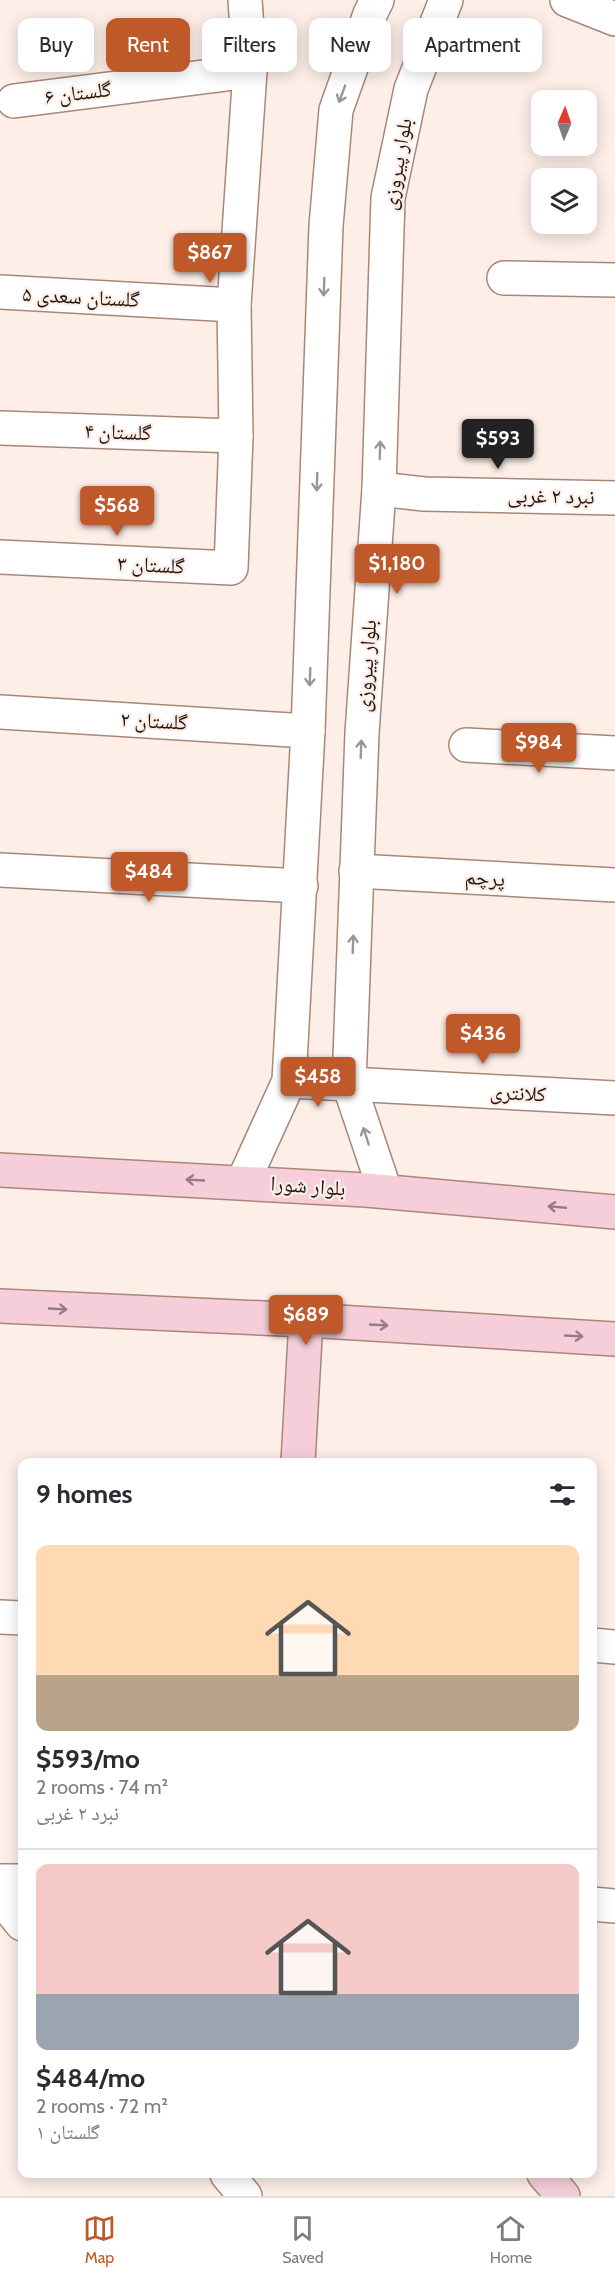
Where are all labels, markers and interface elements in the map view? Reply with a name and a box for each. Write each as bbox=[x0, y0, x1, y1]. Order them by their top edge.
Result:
chip: Buy bbox=[18, 18, 94, 72]
chip: Rent bbox=[106, 18, 190, 72]
chip: Filters bbox=[202, 18, 297, 72]
chip: New bbox=[309, 18, 391, 72]
chip: Apartment bbox=[403, 18, 542, 72]
street label: گلستان ۶ bbox=[43, 76, 113, 109]
one-way arrow bbox=[335, 84, 346, 103]
north arrow bbox=[531, 90, 597, 156]
map controls bbox=[531, 90, 597, 234]
street label: بلوار پیروزی bbox=[376, 116, 417, 212]
button: layers bbox=[531, 168, 597, 234]
pin: $867 bbox=[174, 233, 246, 284]
text: $867 bbox=[187, 240, 233, 264]
one-way arrow bbox=[318, 277, 330, 297]
street label: گلستان سعدی ۵ bbox=[22, 281, 141, 312]
street label: گلستان ۴ bbox=[84, 418, 152, 445]
pin: $593 bbox=[462, 419, 534, 470]
text: $593 bbox=[476, 426, 520, 450]
one-way arrow bbox=[374, 440, 386, 460]
one-way arrow bbox=[311, 472, 323, 492]
street label: نبرد ۲ غربی bbox=[507, 482, 595, 510]
pin: $568 bbox=[81, 486, 153, 537]
text: $568 bbox=[94, 493, 140, 517]
pin: $1,180 bbox=[348, 544, 446, 595]
street label: گلستان ۳ bbox=[117, 550, 185, 579]
text: $1,180 bbox=[369, 551, 425, 575]
street label: بلوار پیروزی bbox=[350, 619, 381, 713]
one-way arrow bbox=[304, 667, 316, 687]
street label: گلستان ۲ bbox=[120, 706, 188, 735]
pin: $984 bbox=[503, 723, 575, 774]
text: $984 bbox=[515, 730, 563, 754]
one-way arrow bbox=[355, 739, 366, 759]
pin: $484 bbox=[113, 852, 185, 903]
text: $484 bbox=[125, 859, 173, 883]
street label: پرچم bbox=[464, 864, 506, 893]
one-way arrow bbox=[348, 934, 359, 954]
pin: $436 bbox=[447, 1014, 519, 1065]
text: $436 bbox=[460, 1021, 506, 1045]
pin: $458 bbox=[282, 1057, 354, 1108]
text: $458 bbox=[295, 1064, 341, 1088]
street label: کلانتری bbox=[489, 1079, 547, 1106]
one-way arrow bbox=[360, 1127, 371, 1146]
street label: بلوار شورا bbox=[270, 1170, 346, 1201]
one-way arrow bbox=[185, 1174, 205, 1185]
one-way arrow bbox=[547, 1201, 567, 1212]
pin: $689 bbox=[270, 1295, 342, 1346]
text: $689 bbox=[283, 1302, 329, 1326]
one-way arrow bbox=[48, 1303, 68, 1314]
one-way arrow bbox=[369, 1319, 388, 1330]
one-way arrow bbox=[563, 1331, 583, 1342]
text: 9 homes bbox=[36, 1478, 133, 1510]
icon: filters bbox=[546, 1478, 579, 1511]
icon: home bbox=[254, 1584, 362, 1692]
text: $593/mo bbox=[36, 1743, 140, 1775]
text: 2 rooms · 74 m² bbox=[36, 1775, 168, 1799]
text: نبرد ۲ غربی bbox=[36, 1801, 119, 1825]
icon: home bbox=[254, 1903, 362, 2011]
text: $484/mo bbox=[36, 2062, 145, 2094]
text: 2 rooms · 72 m² bbox=[36, 2094, 168, 2118]
text: گلستان ۱ bbox=[36, 2120, 100, 2144]
tab: Map bbox=[83, 2212, 116, 2267]
tab: Saved bbox=[282, 2212, 324, 2267]
tab: Home bbox=[490, 2212, 532, 2267]

